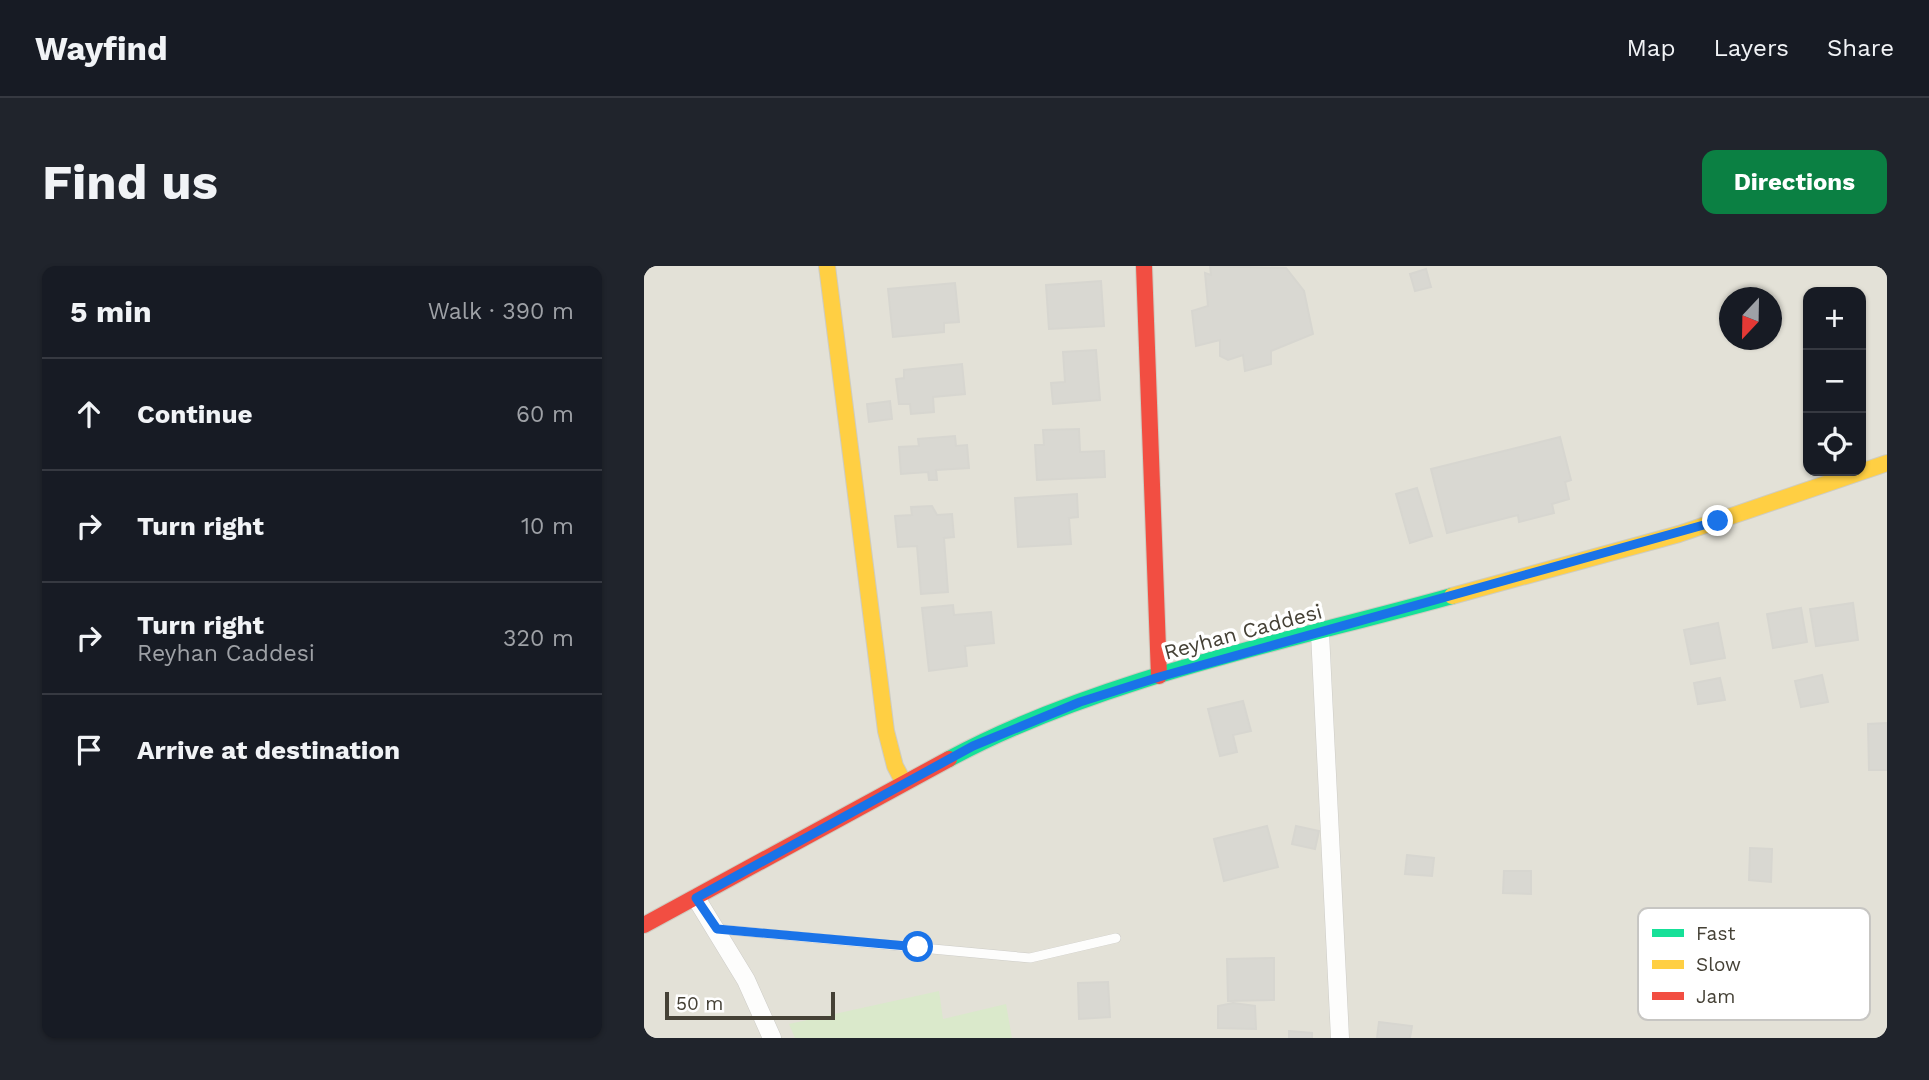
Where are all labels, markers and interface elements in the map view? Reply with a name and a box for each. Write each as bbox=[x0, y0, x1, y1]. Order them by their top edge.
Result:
text: Wayfind bbox=[35, 29, 168, 68]
text: Map bbox=[1627, 34, 1675, 62]
text: Layers bbox=[1713, 34, 1789, 62]
text: Share bbox=[1827, 34, 1894, 62]
button: Directions bbox=[1702, 150, 1887, 214]
text: Find us bbox=[42, 153, 218, 211]
north arrow bbox=[1719, 287, 1782, 350]
map controls bbox=[1803, 287, 1866, 476]
button: + bbox=[1803, 287, 1866, 350]
text: 5 min bbox=[70, 294, 152, 329]
text: Walk · 390 m bbox=[428, 298, 574, 325]
button: − bbox=[1803, 350, 1866, 413]
icon: ahead bbox=[70, 395, 108, 433]
text: Continue bbox=[137, 399, 253, 429]
text: 60 m bbox=[516, 401, 574, 428]
button: locate bbox=[1803, 413, 1866, 476]
route end bbox=[1702, 505, 1733, 536]
icon: right bbox=[70, 507, 108, 545]
text: Turn right bbox=[137, 511, 264, 541]
text: 10 m bbox=[521, 513, 574, 540]
street label: Reyhan Caddesi bbox=[1161, 598, 1325, 665]
text: Turn right bbox=[137, 610, 264, 640]
icon: right bbox=[70, 619, 108, 657]
text: 320 m bbox=[503, 625, 574, 652]
text: Reyhan Caddesi bbox=[137, 640, 315, 667]
icon: arrive bbox=[70, 731, 108, 769]
text: Arrive at destination bbox=[137, 735, 400, 765]
legend bbox=[1638, 908, 1870, 1020]
text: Fast bbox=[1696, 922, 1735, 945]
route start bbox=[902, 931, 933, 962]
text: Slow bbox=[1696, 953, 1741, 976]
text: Jam bbox=[1696, 985, 1735, 1008]
scale bar bbox=[665, 989, 835, 1021]
text: 50 m bbox=[676, 992, 723, 1015]

